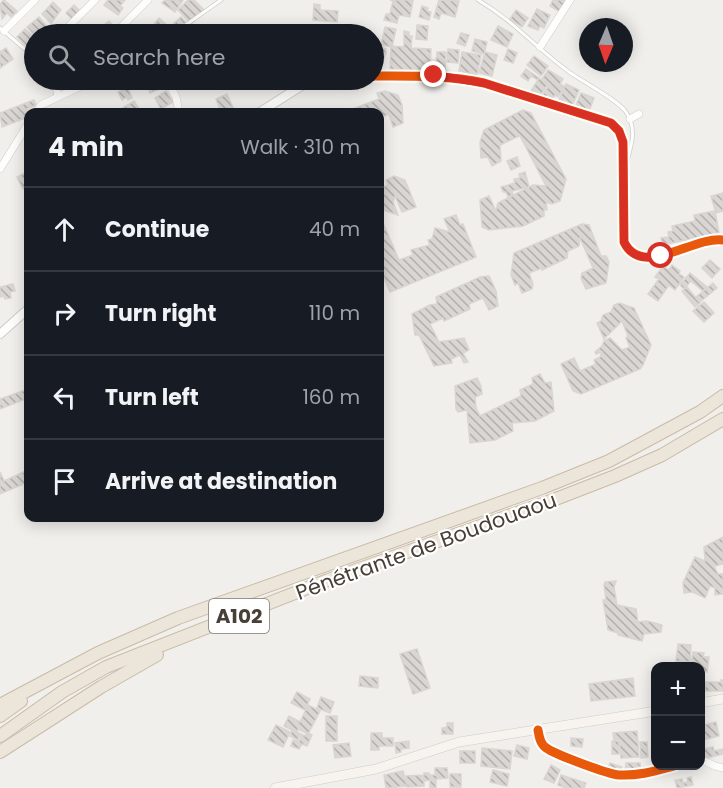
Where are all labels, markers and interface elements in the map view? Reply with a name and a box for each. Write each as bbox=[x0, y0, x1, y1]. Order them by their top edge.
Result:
north arrow bbox=[579, 18, 633, 72]
search box bbox=[24, 24, 384, 90]
icon: search bbox=[45, 41, 78, 74]
text: Search here bbox=[93, 42, 226, 73]
route end bbox=[420, 61, 446, 87]
text: 4 min bbox=[48, 129, 124, 165]
text: Walk · 310 m bbox=[240, 133, 360, 161]
icon: ahead bbox=[48, 213, 81, 246]
text: Continue bbox=[105, 214, 209, 245]
text: 40 m bbox=[309, 215, 360, 243]
route start bbox=[647, 242, 673, 268]
icon: right bbox=[48, 297, 81, 330]
text: Turn right bbox=[105, 298, 216, 329]
text: 110 m bbox=[309, 299, 360, 327]
icon: left bbox=[48, 381, 81, 414]
text: Turn left bbox=[105, 382, 199, 413]
text: 160 m bbox=[302, 383, 360, 411]
icon: arrive bbox=[48, 465, 81, 498]
text: Arrive at destination bbox=[105, 466, 337, 497]
street label: Pénétrante de Boudouaou bbox=[291, 485, 561, 607]
road number: A102 bbox=[209, 599, 269, 633]
map controls bbox=[651, 662, 705, 770]
button: + bbox=[651, 662, 705, 716]
button: − bbox=[651, 716, 705, 770]

